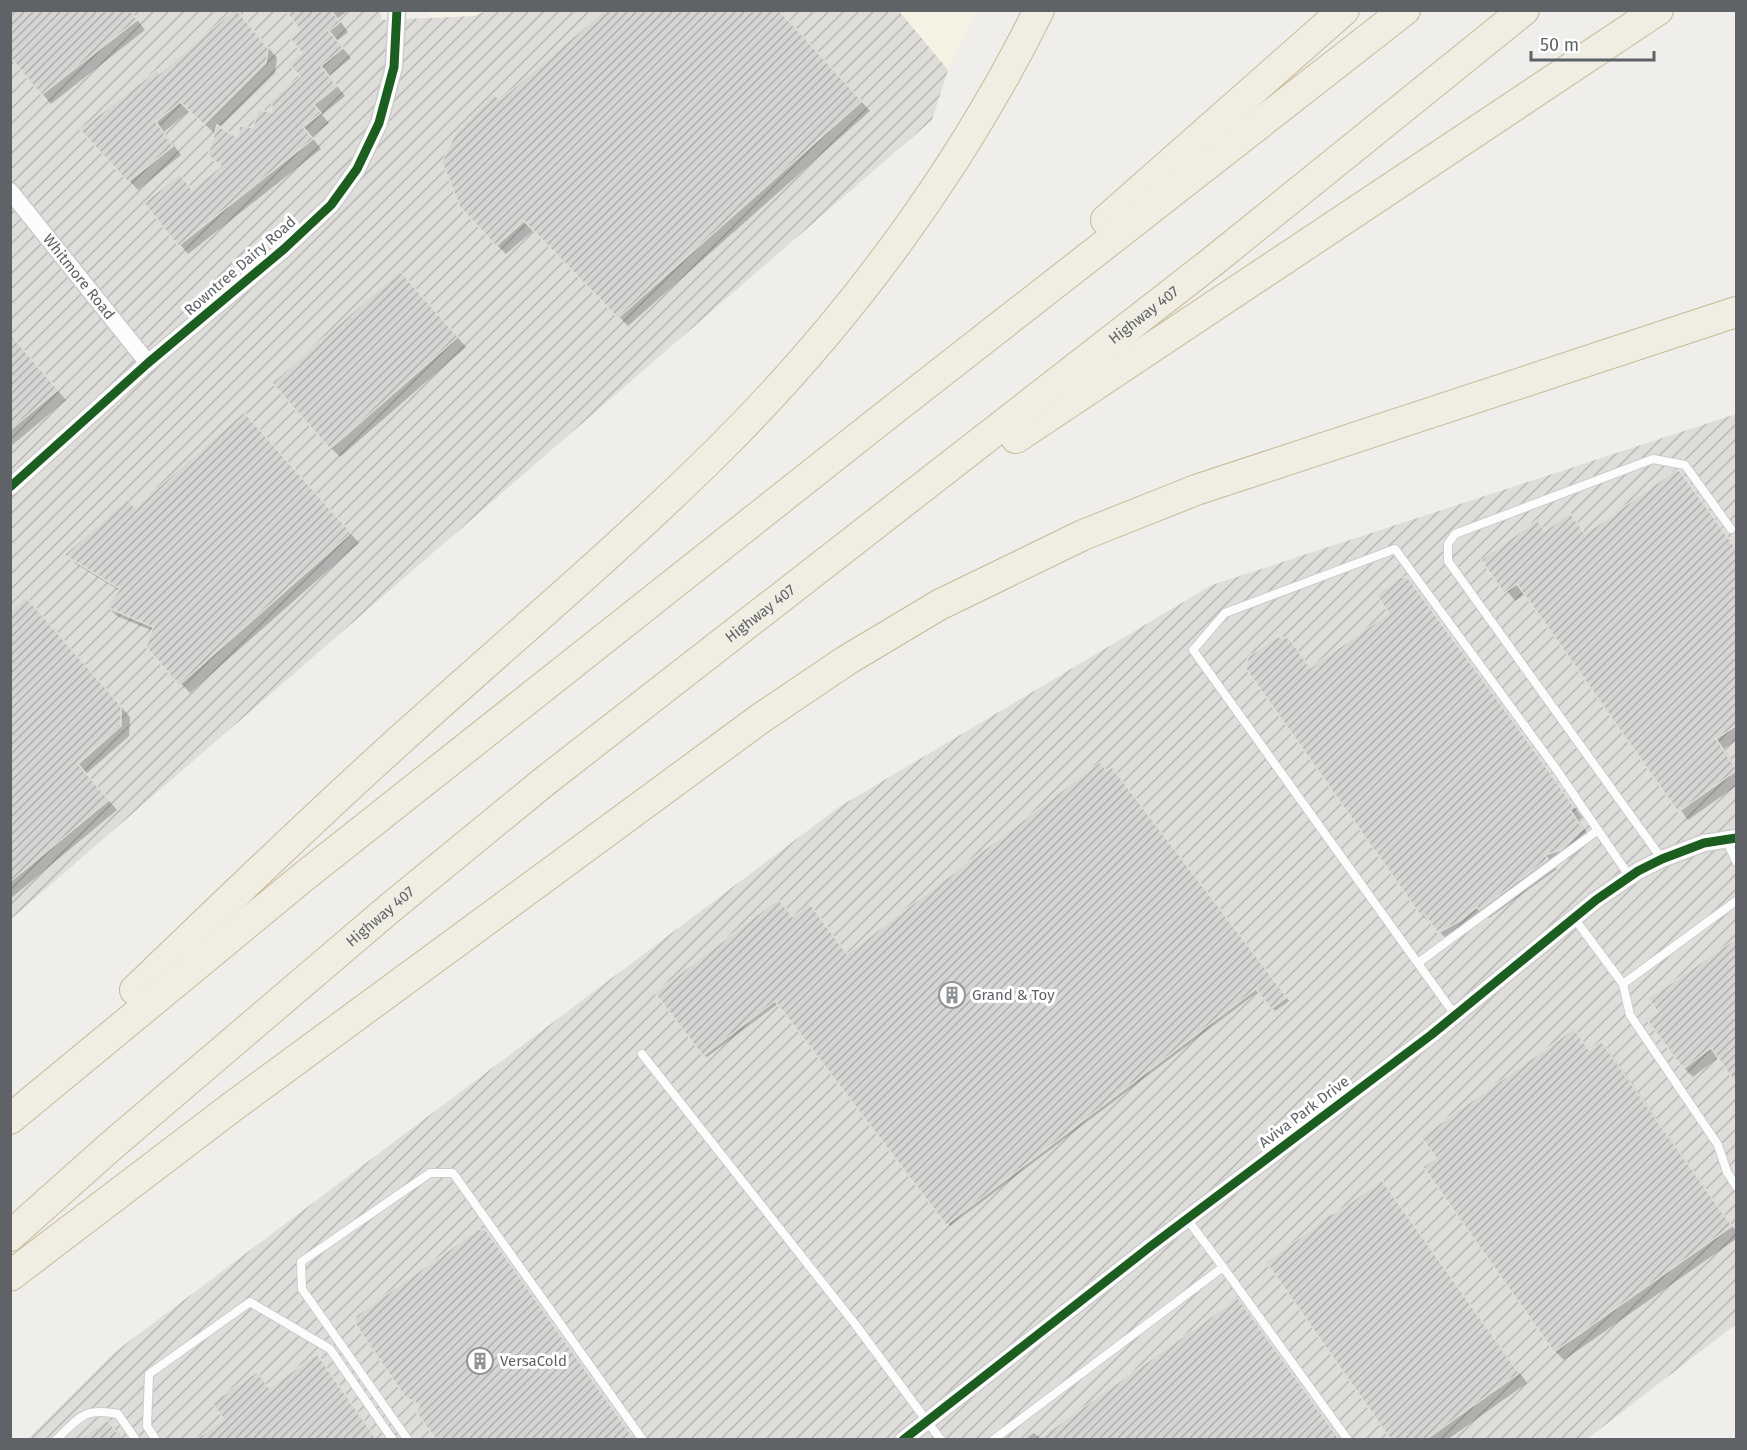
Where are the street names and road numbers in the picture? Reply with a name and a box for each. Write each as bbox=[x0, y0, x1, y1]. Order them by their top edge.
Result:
street label: Rowntree Dairy Road bbox=[181, 213, 299, 319]
street label: Whitmore Road bbox=[39, 230, 119, 323]
street label: Highway 407 bbox=[1105, 282, 1183, 348]
street label: Highway 407 bbox=[722, 581, 799, 646]
street label: Highway 407 bbox=[342, 883, 418, 950]
street label: Aviva Park Drive bbox=[1255, 1072, 1353, 1152]

